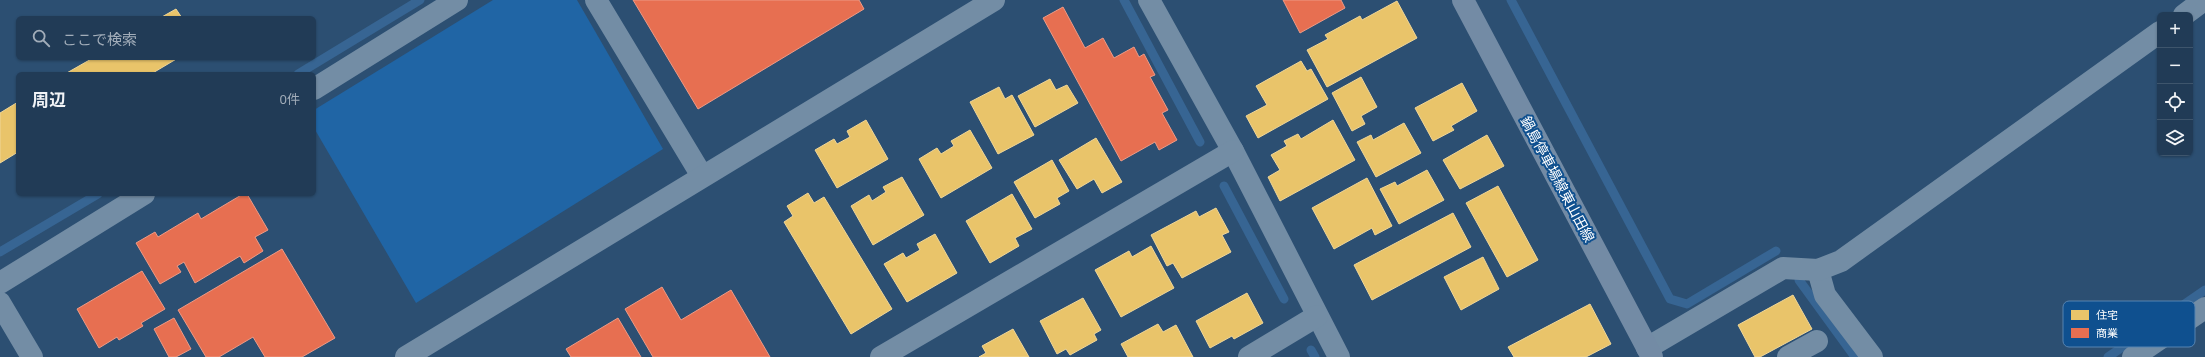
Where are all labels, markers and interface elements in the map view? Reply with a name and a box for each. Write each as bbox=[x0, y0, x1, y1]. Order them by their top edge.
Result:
map controls bbox=[2157, 12, 2193, 156]
button: + bbox=[2157, 12, 2193, 48]
search box bbox=[16, 16, 316, 60]
icon: search bbox=[30, 27, 52, 49]
text: ここで検索 bbox=[62, 29, 137, 49]
button: − bbox=[2157, 48, 2193, 84]
button: locate bbox=[2157, 84, 2193, 120]
text: 周辺 bbox=[32, 88, 66, 111]
text: 0件 bbox=[280, 90, 300, 108]
street label: 鍋島停車場線東山田線 bbox=[1517, 113, 1599, 245]
button: layers bbox=[2157, 120, 2193, 156]
legend bbox=[2063, 301, 2195, 347]
text: 住宅 bbox=[2096, 307, 2118, 322]
text: 商業 bbox=[2096, 325, 2118, 340]

